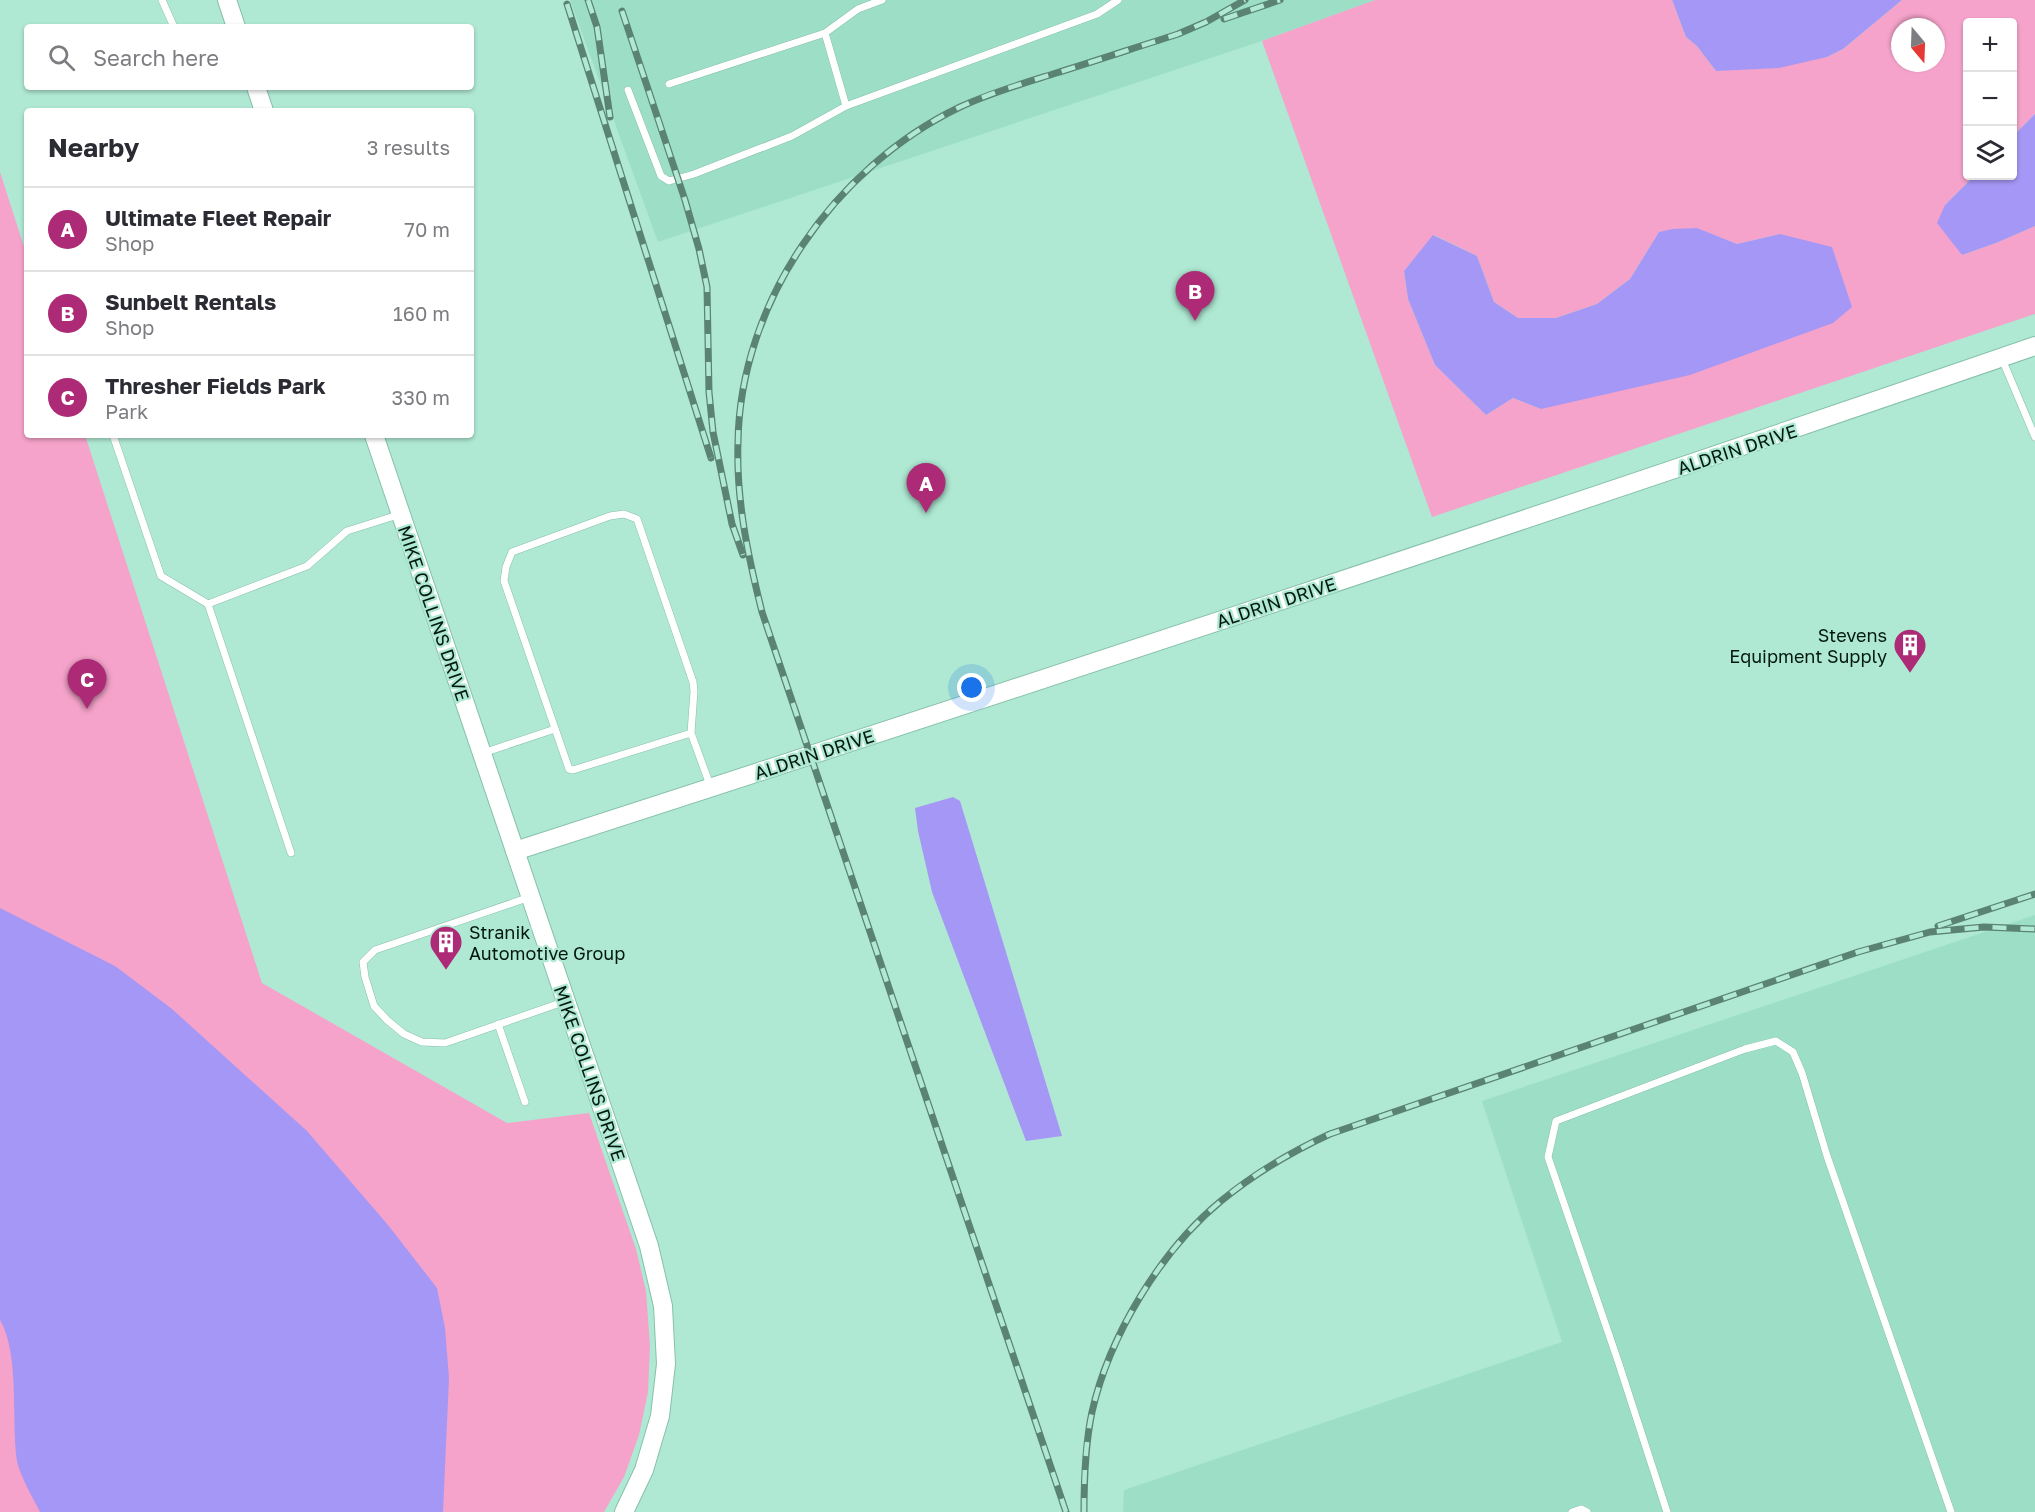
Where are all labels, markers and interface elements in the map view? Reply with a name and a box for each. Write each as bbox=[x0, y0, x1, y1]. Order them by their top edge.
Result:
north arrow bbox=[1891, 18, 1945, 72]
map controls bbox=[1963, 18, 2017, 180]
button: + bbox=[1963, 18, 2017, 72]
search box bbox=[24, 24, 474, 90]
icon: search bbox=[45, 41, 78, 74]
text: Search here bbox=[93, 44, 219, 71]
button: − bbox=[1963, 72, 2017, 126]
button: layers bbox=[1963, 126, 2017, 180]
text: Nearby bbox=[48, 132, 139, 163]
text: 3 results bbox=[367, 135, 450, 159]
text: Ultimate Fleet Repair bbox=[105, 204, 331, 231]
text: A bbox=[60, 217, 75, 241]
text: 70 m bbox=[404, 217, 450, 241]
text: Shop bbox=[105, 231, 154, 255]
pin: B bbox=[1176, 272, 1214, 321]
text: Sunbelt Rentals bbox=[105, 288, 276, 315]
text: B bbox=[60, 301, 75, 325]
text: 160 m bbox=[393, 301, 450, 325]
text: Shop bbox=[105, 315, 154, 339]
text: Thresher Fields Park bbox=[105, 372, 326, 399]
text: C bbox=[60, 385, 75, 409]
text: 330 m bbox=[392, 385, 450, 409]
text: Park bbox=[105, 399, 148, 423]
street label: ALDRIN DRIVE bbox=[1674, 419, 1800, 479]
pin: A bbox=[906, 464, 946, 513]
street label: MIKE COLLINS DRIVE bbox=[394, 522, 474, 704]
street label: ALDRIN DRIVE bbox=[1213, 572, 1339, 632]
place label: Stevens Equipment Supply bbox=[1729, 624, 1887, 667]
building icon: Stevens Equipment Supply bbox=[1892, 627, 1928, 674]
pin: C bbox=[68, 660, 106, 709]
your location bbox=[957, 673, 986, 702]
street label: ALDRIN DRIVE bbox=[751, 724, 877, 784]
place label: Stranik Automotive Group bbox=[469, 921, 625, 964]
building icon: Stranik Automotive Group bbox=[428, 924, 464, 971]
street label: MIKE COLLINS DRIVE bbox=[550, 982, 630, 1164]

